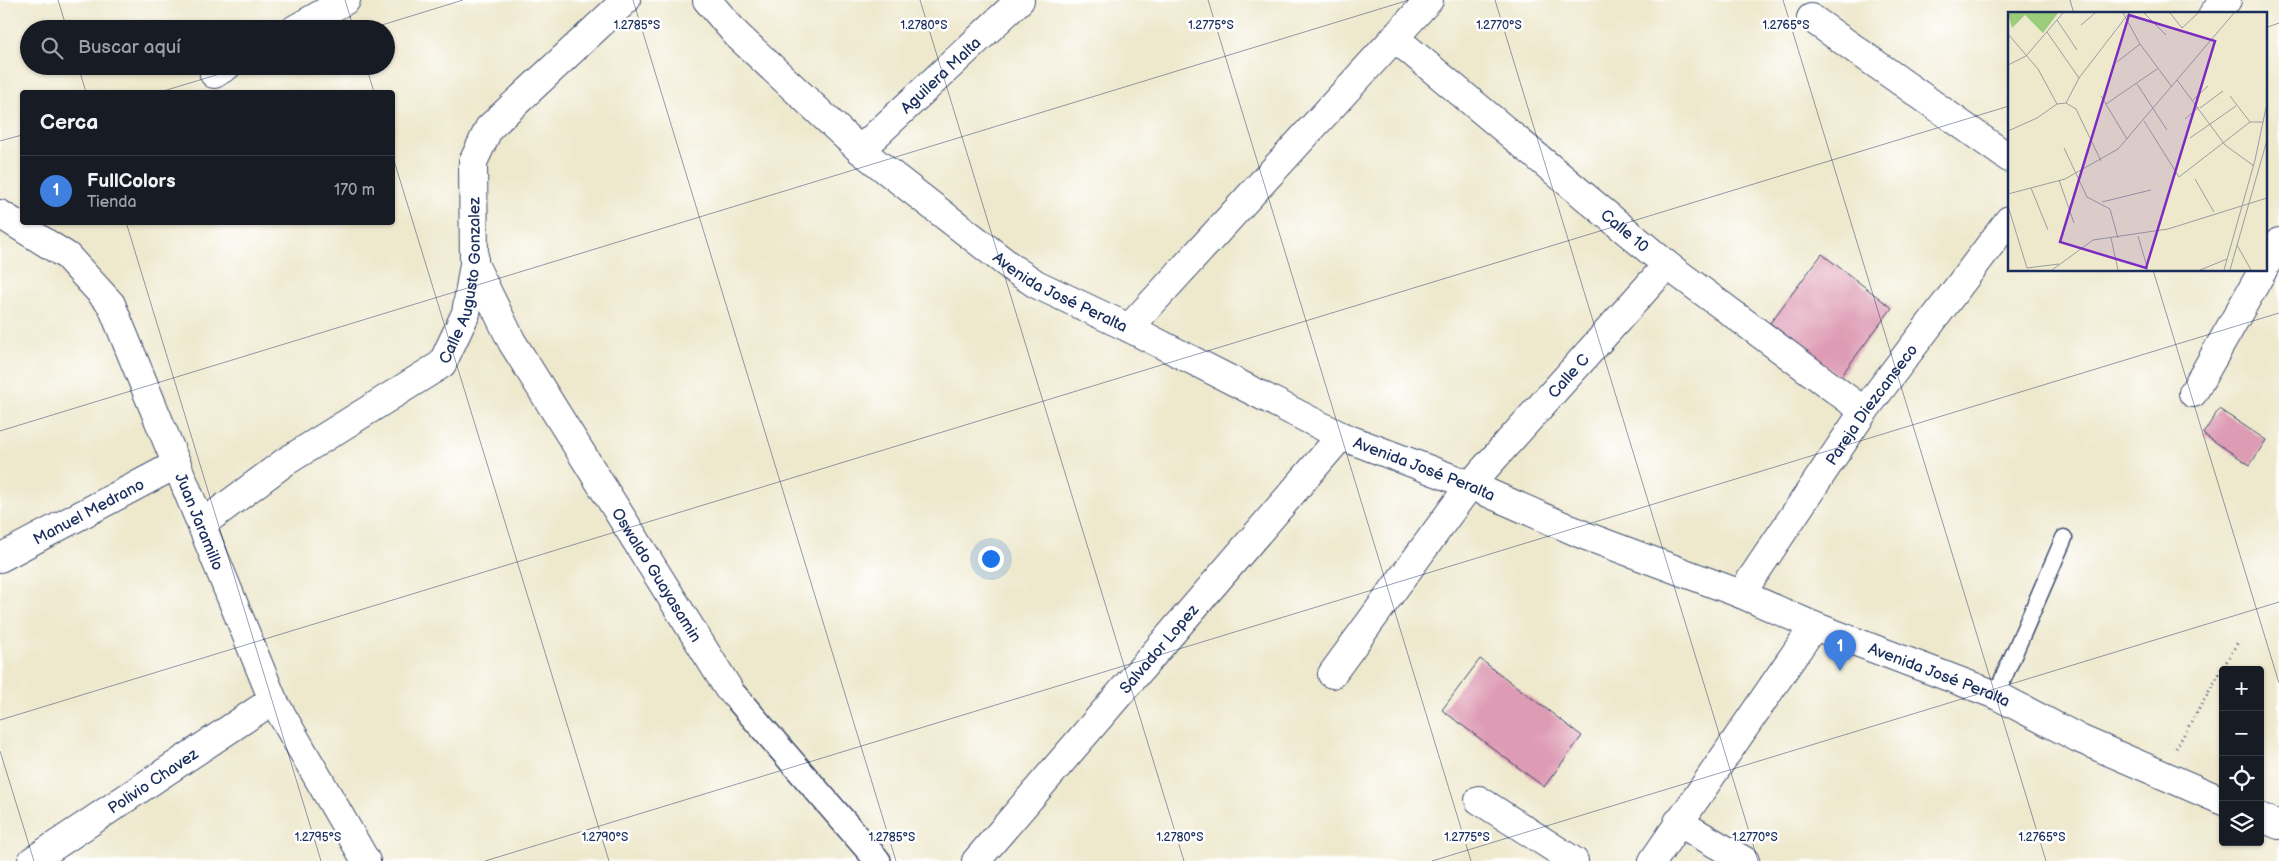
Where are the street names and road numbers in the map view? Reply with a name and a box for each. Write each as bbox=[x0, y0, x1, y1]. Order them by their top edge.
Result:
street label: Aguilera Malta bbox=[897, 34, 985, 118]
street label: Calle Augusto Gonzalez bbox=[436, 197, 485, 367]
street label: Calle 10 bbox=[1596, 206, 1652, 257]
street label: Avenida José Peralta bbox=[989, 249, 1130, 337]
street label: Pareja Diezcanseco bbox=[1822, 341, 1922, 469]
street label: Calle C bbox=[1545, 351, 1594, 402]
street label: Avenida José Peralta bbox=[1350, 434, 1498, 506]
street label: Juan Jaramillo bbox=[170, 470, 227, 573]
street label: Manuel Medrano bbox=[30, 475, 148, 550]
street label: Oswaldo Guayasamin bbox=[607, 505, 705, 646]
street label: Salvador Lopez bbox=[1116, 601, 1203, 698]
street label: Avenida José Peralta bbox=[1866, 640, 2013, 712]
street label: Polivio Chavez bbox=[105, 745, 202, 819]

